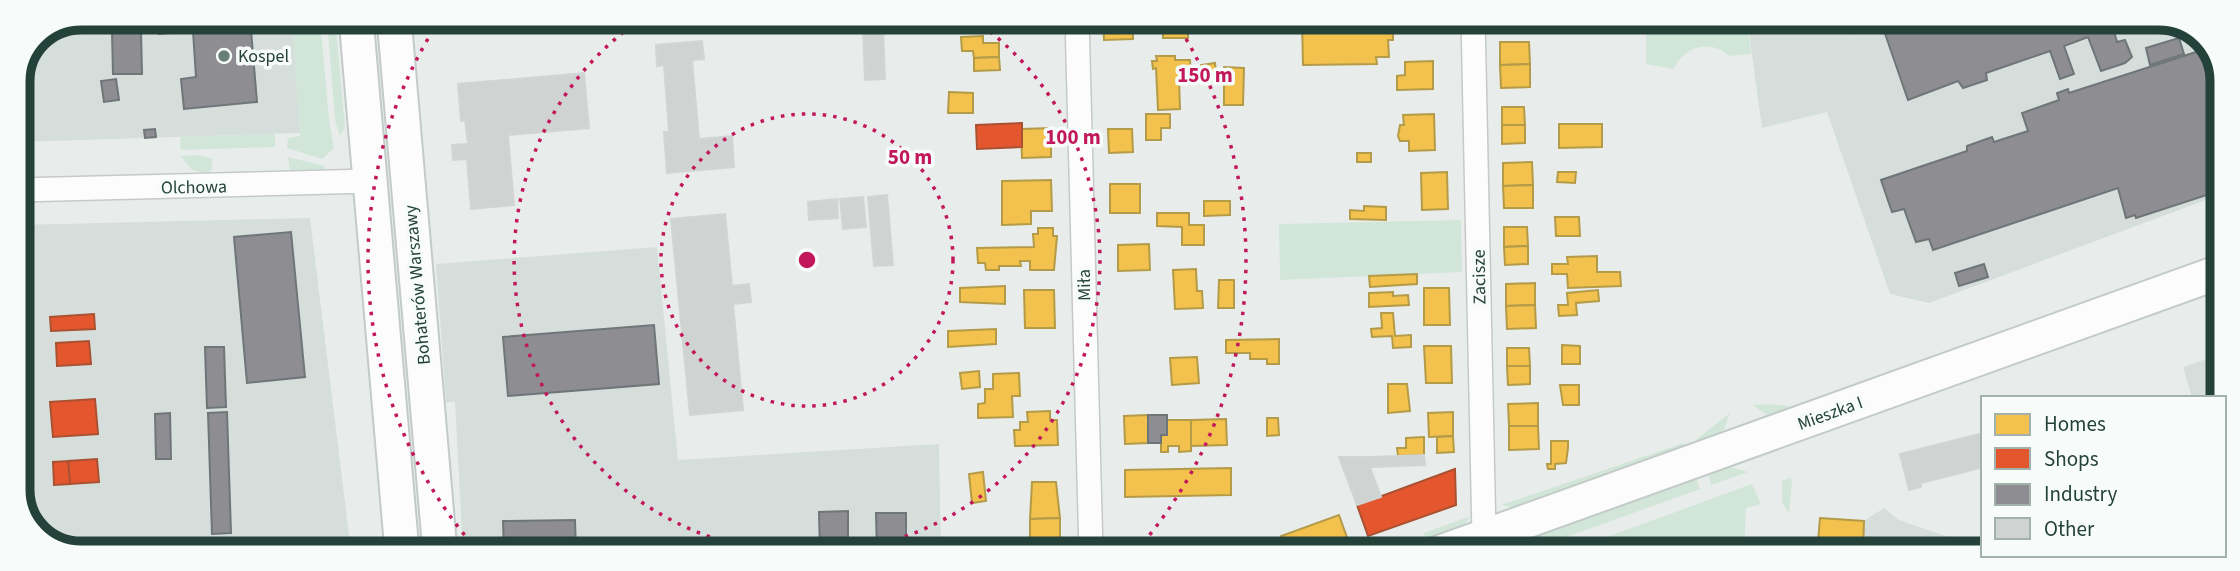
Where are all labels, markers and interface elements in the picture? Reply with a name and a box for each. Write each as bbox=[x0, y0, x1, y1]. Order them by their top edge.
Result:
place label: Kospel bbox=[238, 44, 289, 69]
marker: Kospel bbox=[216, 48, 232, 64]
text: 150 m bbox=[1177, 60, 1233, 90]
text: 100 m bbox=[1045, 122, 1101, 152]
text: 50 m bbox=[888, 142, 932, 172]
street label: Olchowa bbox=[161, 174, 227, 201]
street label: Bohaterów Warszawy bbox=[398, 203, 437, 366]
centre of rings bbox=[795, 248, 819, 272]
street label: Zacisze bbox=[1467, 249, 1492, 305]
street label: Miła bbox=[1072, 269, 1097, 301]
street label: Mieszka I bbox=[1794, 390, 1866, 437]
legend bbox=[1981, 396, 2226, 557]
text: Homes bbox=[2044, 409, 2106, 439]
text: Shops bbox=[2044, 444, 2099, 474]
text: Industry bbox=[2044, 479, 2117, 509]
text: Other bbox=[2044, 514, 2095, 544]

